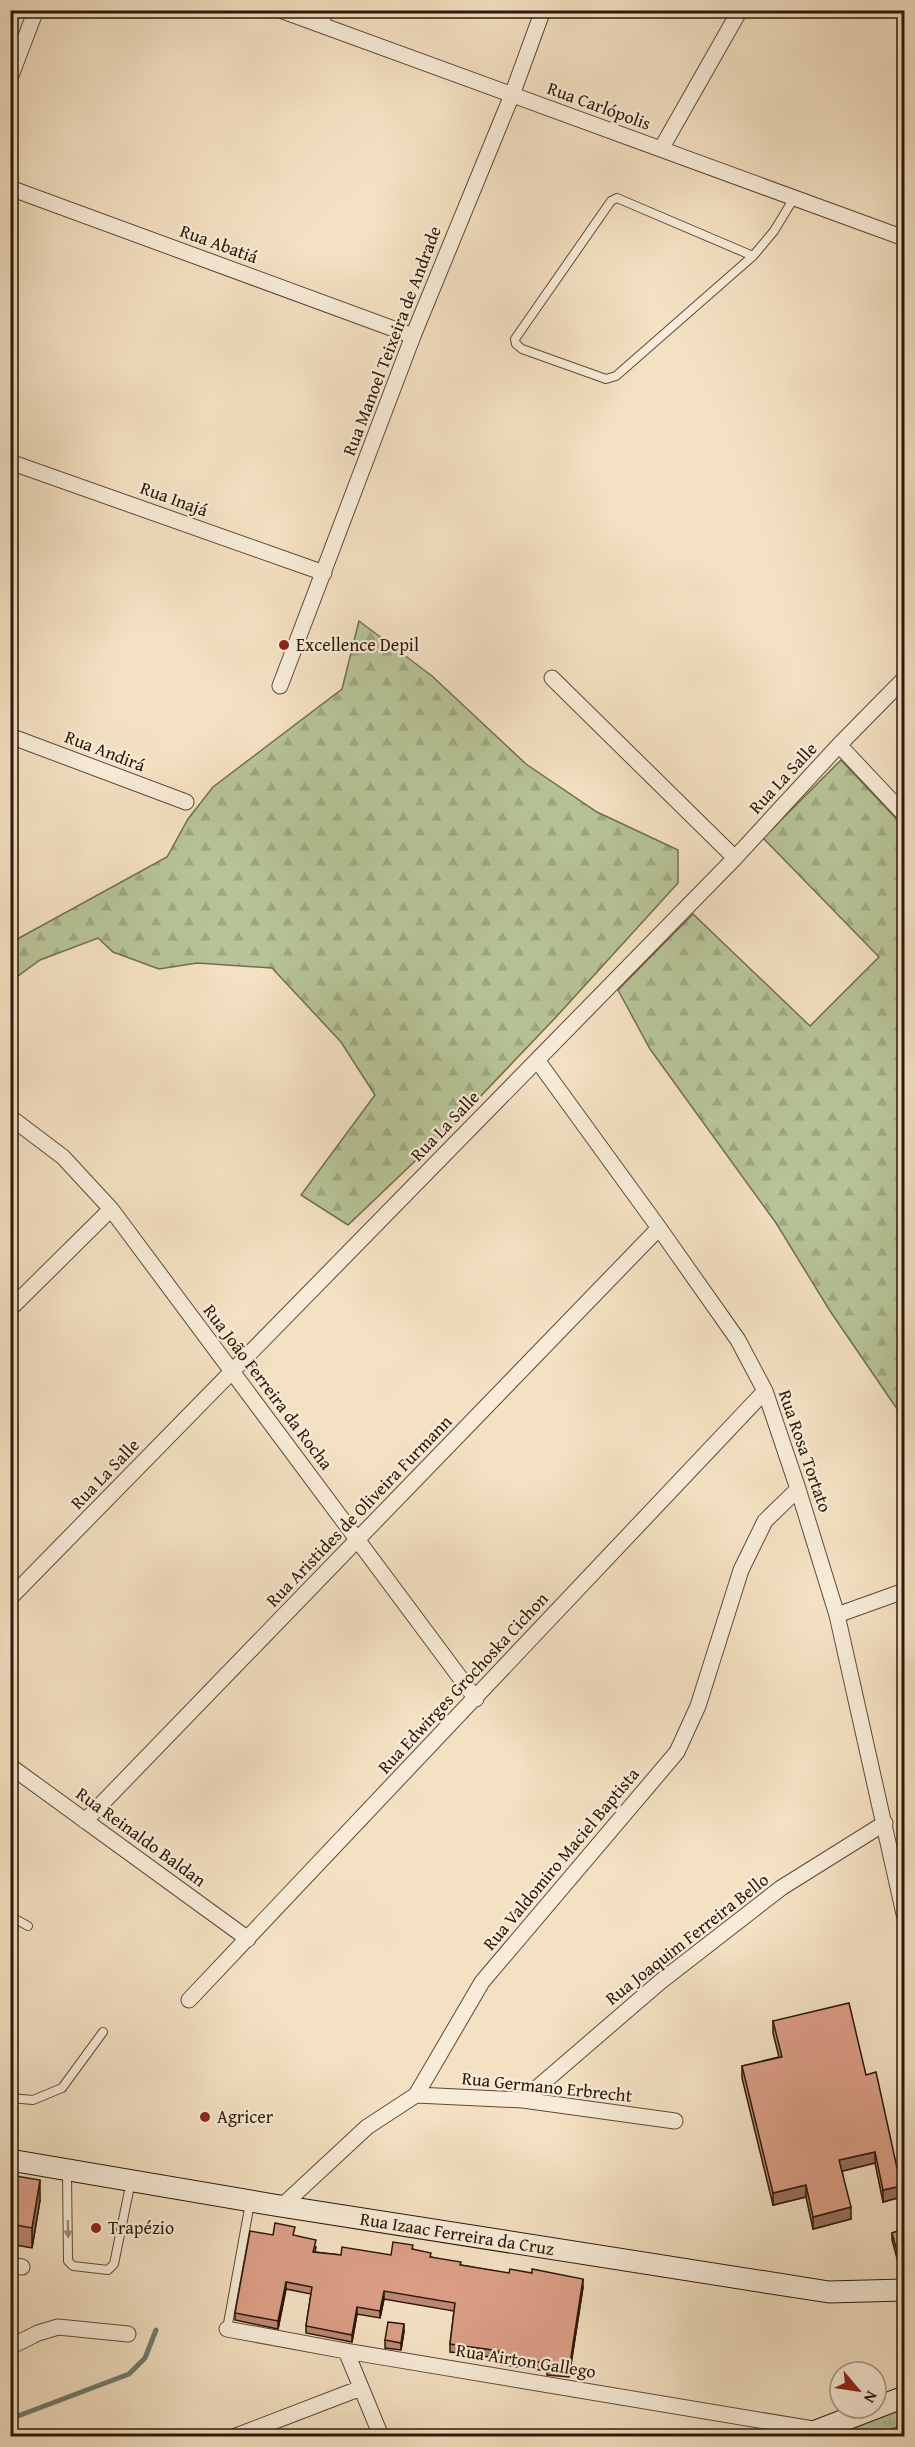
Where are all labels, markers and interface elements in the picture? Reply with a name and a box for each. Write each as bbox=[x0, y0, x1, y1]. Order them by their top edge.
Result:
street label: Rua Carlópolis bbox=[543, 74, 655, 137]
street label: Rua Abatiá bbox=[176, 217, 262, 270]
street label: Rua Manoel Teixeira de Andrade bbox=[335, 222, 448, 460]
street label: Rua Inajá bbox=[137, 474, 212, 523]
place label: Excellence Depil bbox=[296, 631, 419, 658]
marker: Excellence Depil bbox=[277, 638, 291, 652]
street label: Rua Andirá bbox=[61, 723, 150, 778]
street label: Rua La Salle bbox=[742, 736, 823, 820]
street label: Rua La Salle bbox=[404, 1084, 485, 1167]
street label: Rua João Ferreira da Rocha bbox=[197, 1298, 340, 1476]
street label: Rua Rosa Tortato bbox=[772, 1386, 839, 1516]
street label: Rua Aristides de Oliveira Furmann bbox=[259, 1409, 458, 1613]
street label: Rua La Salle bbox=[64, 1432, 145, 1515]
street label: Rua Edwirges Grochoska Cichon bbox=[371, 1586, 554, 1780]
street label: Rua Valdomiro Maciel Baptista bbox=[476, 1761, 646, 1956]
street label: Rua Reinaldo Baldan bbox=[71, 1780, 212, 1893]
street label: Rua Joaquim Ferreira Bello bbox=[599, 1866, 774, 2011]
street label: Rua Germano Erbrecht bbox=[461, 2064, 634, 2109]
place label: Agricer bbox=[217, 2103, 274, 2130]
marker: Agricer bbox=[198, 2110, 212, 2124]
street label: Rua Izaac Ferreira da Cruz bbox=[358, 2205, 556, 2262]
place label: Trapézio bbox=[108, 2214, 174, 2241]
one-way arrow bbox=[63, 2219, 73, 2238]
marker: Trapézio bbox=[89, 2221, 103, 2235]
street label: Rua Airton Gallego bbox=[454, 2336, 598, 2385]
north arrow bbox=[828, 2360, 888, 2420]
text: N bbox=[858, 2387, 884, 2408]

